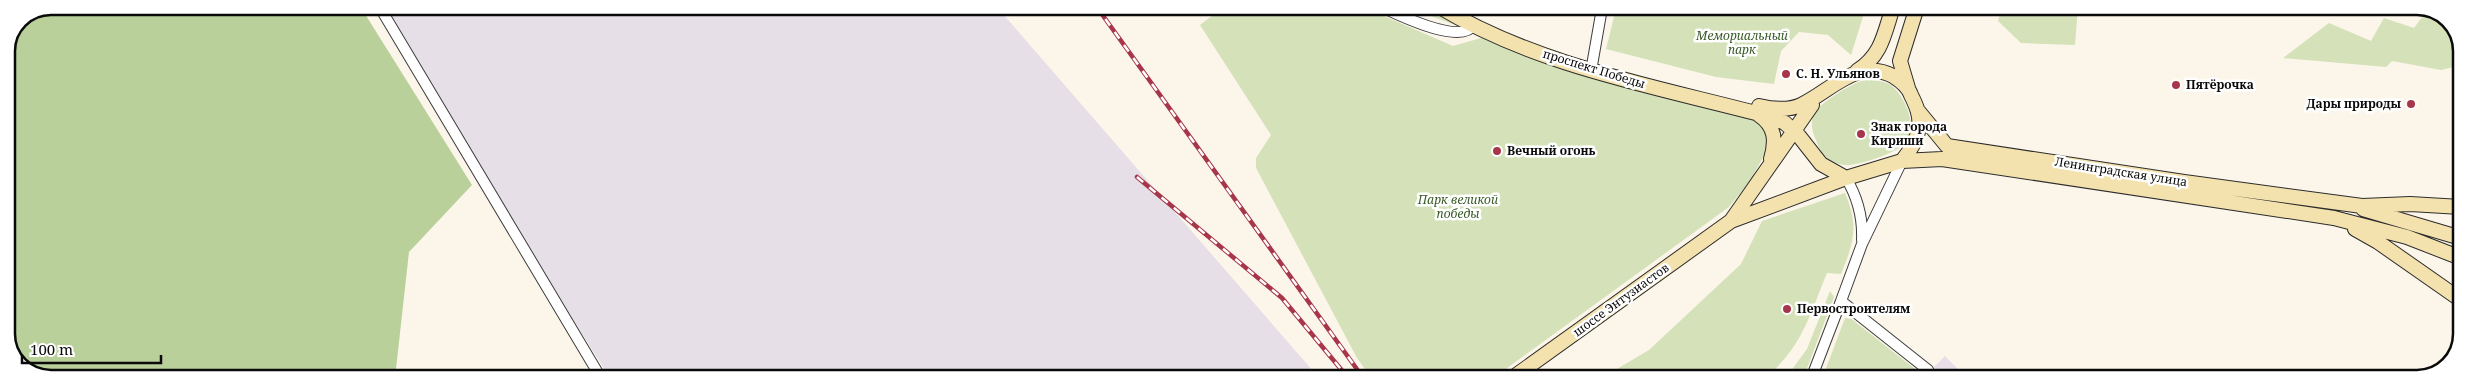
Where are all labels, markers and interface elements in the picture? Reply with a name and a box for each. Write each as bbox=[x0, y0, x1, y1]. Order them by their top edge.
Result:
park label: Мемориальный парк bbox=[1695, 27, 1788, 58]
street label: проспект Победы bbox=[1541, 45, 1648, 92]
place label: С. Н. Ульянов bbox=[1796, 65, 1880, 82]
marker: С. Н. Ульянов bbox=[1780, 68, 1792, 80]
place label: Пятёрочка bbox=[2186, 76, 2254, 93]
marker: Пятёрочка bbox=[2170, 79, 2182, 91]
place label: Дары природы bbox=[2307, 95, 2401, 112]
marker: Дары природы bbox=[2405, 98, 2417, 110]
place label: Знак города Кириши bbox=[1871, 118, 1947, 149]
marker: Знак города Кириши bbox=[1855, 128, 1867, 140]
place label: Вечный огонь bbox=[1507, 142, 1596, 159]
marker: Вечный огонь bbox=[1491, 145, 1503, 157]
street label: Ленинградская улица bbox=[2054, 153, 2189, 190]
park label: Парк великой победы bbox=[1417, 191, 1498, 222]
street label: шоссе Энтузиастов bbox=[1569, 259, 1672, 340]
place label: Первостроителям bbox=[1797, 300, 1911, 317]
marker: Первостроителям bbox=[1781, 303, 1793, 315]
scale bar bbox=[22, 332, 161, 364]
text: 100 m bbox=[30, 339, 73, 359]

